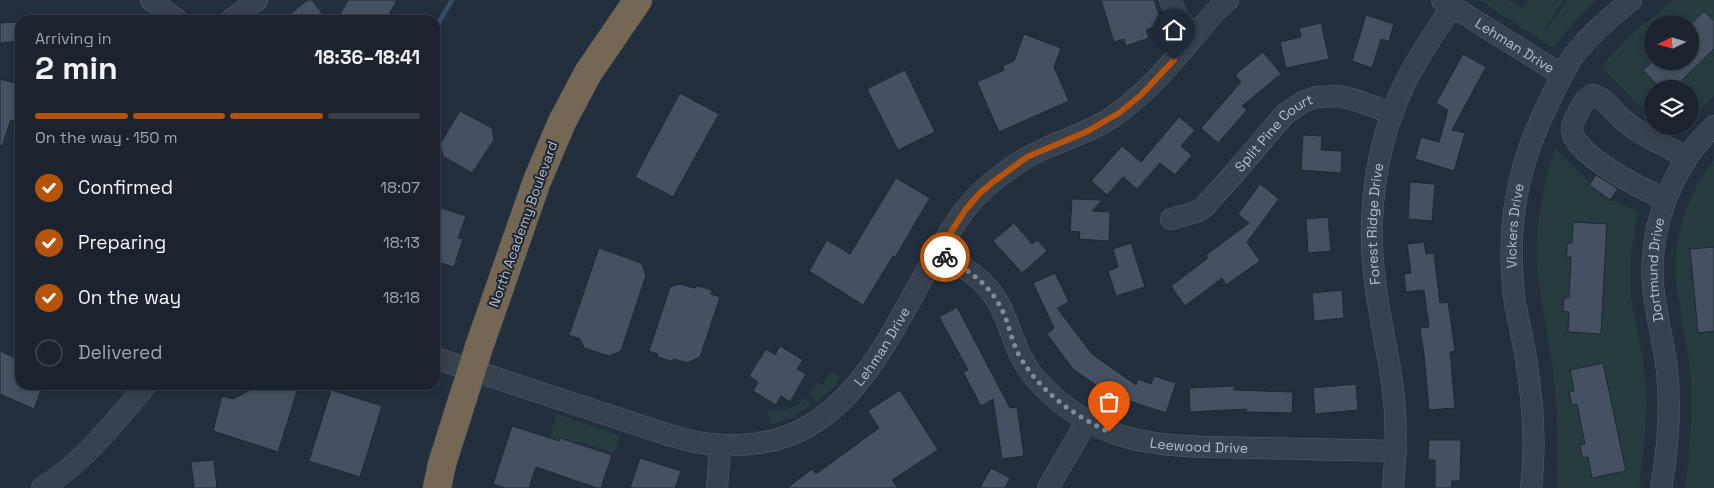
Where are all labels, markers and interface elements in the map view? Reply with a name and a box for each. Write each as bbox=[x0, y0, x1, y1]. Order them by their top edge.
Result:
pin bbox=[1153, 9, 1195, 60]
street label: Lehman Drive bbox=[1472, 14, 1558, 77]
north arrow bbox=[1644, 15, 1699, 70]
map controls bbox=[1644, 15, 1699, 135]
icon: home bbox=[1160, 16, 1188, 44]
text: Arriving in bbox=[35, 28, 112, 49]
text: 18:36–18:41 bbox=[314, 45, 420, 70]
text: 2 min bbox=[35, 48, 118, 88]
button: layers bbox=[1644, 80, 1699, 135]
street label: Split Pine Court bbox=[1231, 90, 1316, 176]
text: On the way · 150 m bbox=[35, 127, 177, 148]
street label: North Academy Boulevard bbox=[485, 138, 561, 310]
street label: Forest Ridge Drive bbox=[1363, 161, 1387, 286]
icon: check bbox=[35, 174, 63, 202]
text: Confirmed bbox=[78, 175, 173, 200]
text: 18:07 bbox=[380, 177, 420, 198]
street label: Vickers Drive bbox=[1502, 182, 1528, 269]
street label: Dortmund Drive bbox=[1644, 216, 1669, 323]
icon: check bbox=[35, 229, 63, 257]
text: Preparing bbox=[78, 230, 166, 255]
text: 18:13 bbox=[383, 232, 420, 253]
courier bbox=[920, 232, 970, 282]
icon: bike bbox=[931, 243, 959, 271]
icon: check bbox=[35, 284, 63, 312]
text: On the way bbox=[78, 285, 181, 310]
text: 18:18 bbox=[383, 287, 420, 308]
street label: Lehman Drive bbox=[850, 304, 914, 390]
text: Delivered bbox=[78, 340, 163, 365]
pin bbox=[1088, 381, 1130, 432]
icon: bag bbox=[1095, 388, 1123, 416]
street label: Leewood Drive bbox=[1149, 433, 1248, 457]

